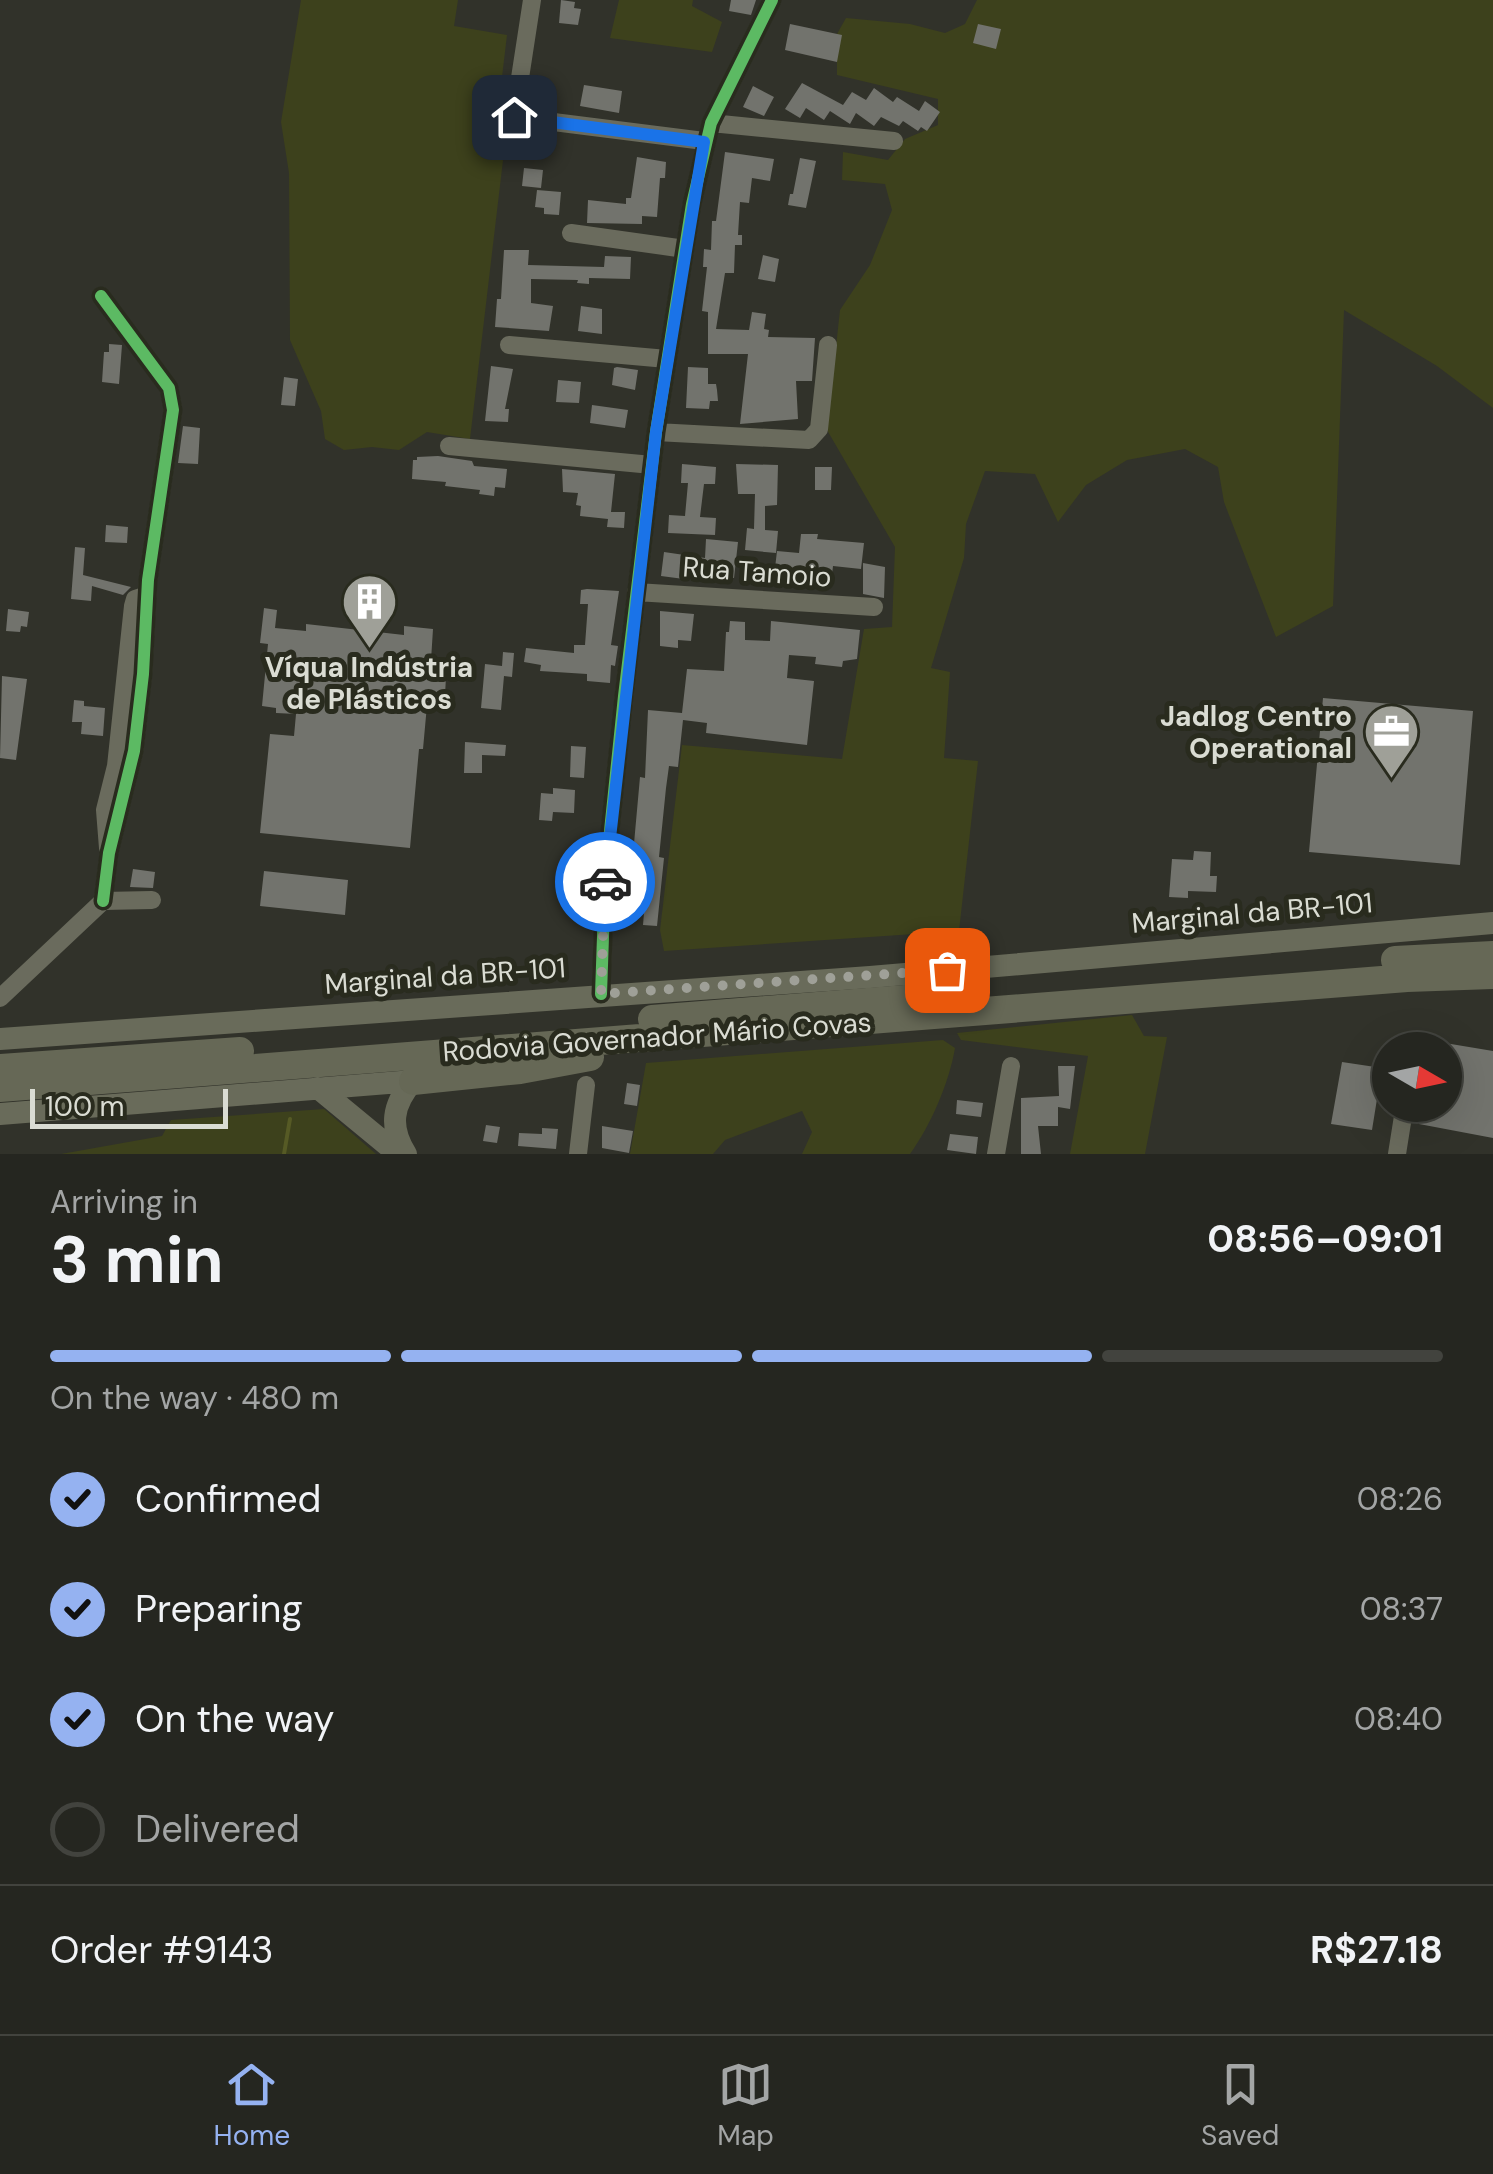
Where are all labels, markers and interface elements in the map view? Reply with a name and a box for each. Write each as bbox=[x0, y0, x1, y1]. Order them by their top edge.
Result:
pin bbox=[472, 75, 557, 160]
icon: home bbox=[487, 90, 542, 145]
street label: Rua Tamoio bbox=[681, 548, 833, 596]
building icon: Víqua Indústria de Plásticos bbox=[339, 571, 399, 650]
place label: Víqua Indústria de Plásticos bbox=[265, 649, 473, 718]
place label: Jadlog Centro Operational bbox=[1160, 698, 1352, 767]
office icon: Jadlog Centro Operational bbox=[1361, 702, 1421, 781]
courier bbox=[555, 832, 655, 932]
icon: car bbox=[578, 855, 633, 910]
street label: Marginal da BR-101 bbox=[1130, 884, 1374, 942]
pin bbox=[905, 928, 990, 1013]
icon: bag bbox=[920, 943, 975, 998]
street label: Marginal da BR-101 bbox=[323, 949, 567, 1003]
street label: Rodovia Governador Mário Covas bbox=[441, 1004, 873, 1070]
north arrow bbox=[1372, 1032, 1462, 1122]
map controls bbox=[1372, 1032, 1462, 1122]
scale bar bbox=[30, 1084, 228, 1128]
text: 100 m bbox=[45, 1088, 124, 1125]
text: Arriving in bbox=[50, 1181, 198, 1223]
text: 08:56–09:01 bbox=[1207, 1214, 1443, 1264]
text: 3 min bbox=[50, 1218, 224, 1302]
text: On the way · 480 m bbox=[50, 1377, 339, 1419]
icon: check bbox=[50, 1472, 105, 1527]
text: Confirmed bbox=[135, 1474, 321, 1524]
text: 08:26 bbox=[1357, 1478, 1443, 1520]
icon: check bbox=[50, 1582, 105, 1637]
text: Preparing bbox=[135, 1584, 303, 1634]
text: 08:37 bbox=[1360, 1588, 1443, 1630]
icon: check bbox=[50, 1692, 105, 1747]
text: On the way bbox=[135, 1694, 334, 1744]
text: 08:40 bbox=[1354, 1698, 1443, 1740]
text: Delivered bbox=[135, 1804, 300, 1854]
text: Order #9143 bbox=[50, 1925, 273, 1975]
text: R$27.18 bbox=[1310, 1925, 1443, 1975]
tab: Home bbox=[214, 2057, 290, 2154]
tab: Map bbox=[717, 2057, 774, 2154]
tab: Saved bbox=[1201, 2057, 1279, 2154]

